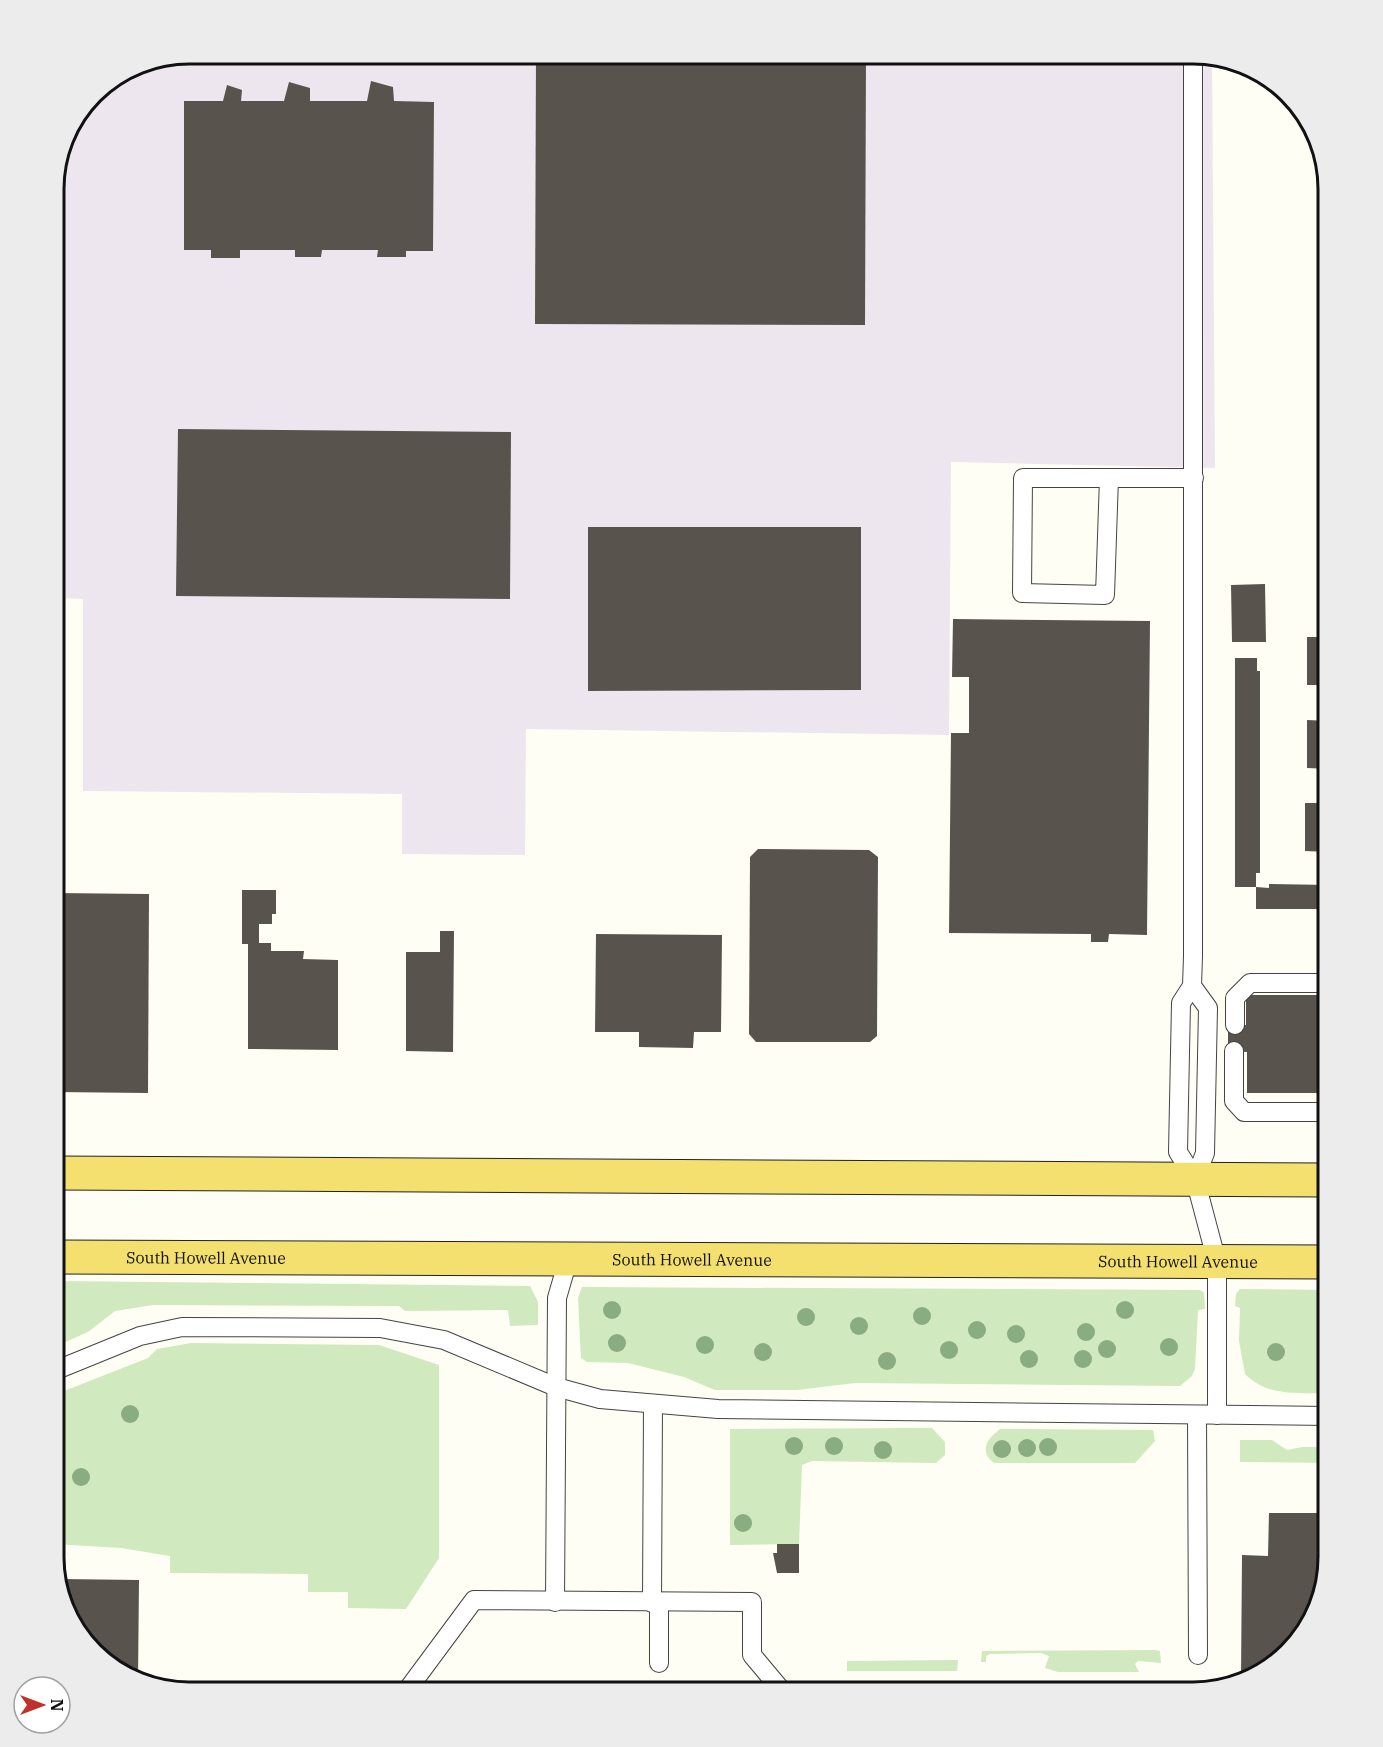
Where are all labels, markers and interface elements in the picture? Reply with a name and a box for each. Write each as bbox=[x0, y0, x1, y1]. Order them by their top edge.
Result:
street label: South Howell Avenue bbox=[126, 1247, 286, 1268]
street label: South Howell Avenue bbox=[612, 1249, 772, 1270]
street label: South Howell Avenue bbox=[1098, 1251, 1258, 1272]
north arrow bbox=[12, 1675, 72, 1735]
text: N bbox=[47, 1699, 67, 1711]

